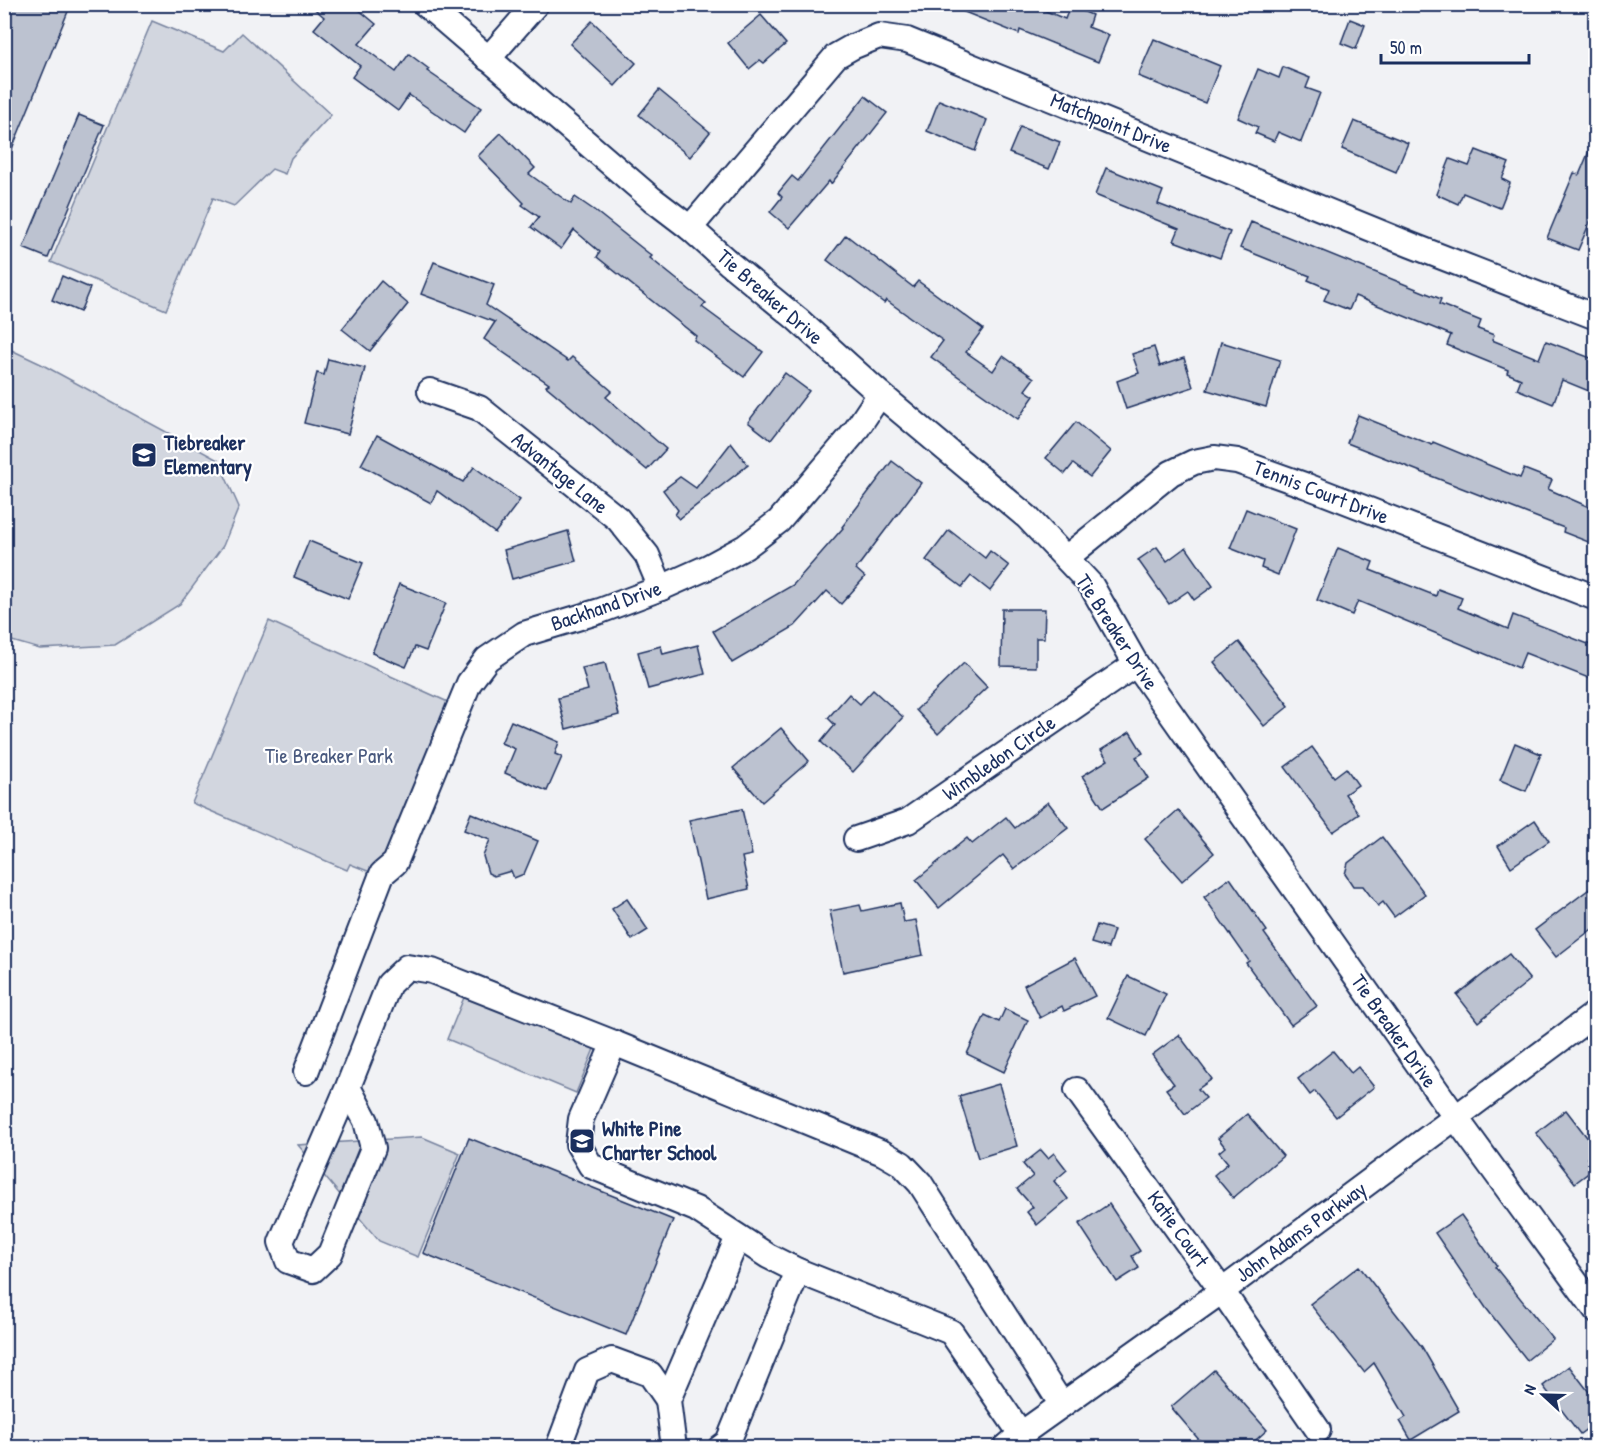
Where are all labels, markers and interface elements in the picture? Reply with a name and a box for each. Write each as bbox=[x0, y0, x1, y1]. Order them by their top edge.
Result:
scale bar bbox=[1381, 27, 1530, 65]
text: 50 m bbox=[1390, 35, 1422, 60]
street label: Matchpoint Drive bbox=[1046, 85, 1176, 160]
street label: Tie Breaker Drive bbox=[711, 242, 830, 351]
street label: Advantage Lane bbox=[506, 425, 615, 521]
place label: Tiebreaker Elementary bbox=[163, 428, 252, 482]
school or university icon: Tiebreaker Elementary bbox=[129, 440, 159, 470]
street label: Tennis Court Drive bbox=[1249, 452, 1393, 531]
street label: Tie Breaker Drive bbox=[1069, 568, 1166, 695]
street label: Backhand Drive bbox=[547, 573, 665, 638]
street label: Wimbledon Circle bbox=[936, 708, 1061, 807]
park label: Tie Breaker Park bbox=[265, 741, 393, 770]
street label: Tie Breaker Drive bbox=[1345, 968, 1444, 1093]
place label: White Pine Charter School bbox=[602, 1114, 717, 1167]
school or university icon: White Pine Charter School bbox=[567, 1126, 597, 1156]
street label: John Adams Parkway bbox=[1229, 1174, 1372, 1289]
street label: Katie Court bbox=[1141, 1185, 1216, 1273]
north arrow bbox=[1513, 1365, 1573, 1425]
text: N bbox=[1517, 1381, 1541, 1397]

